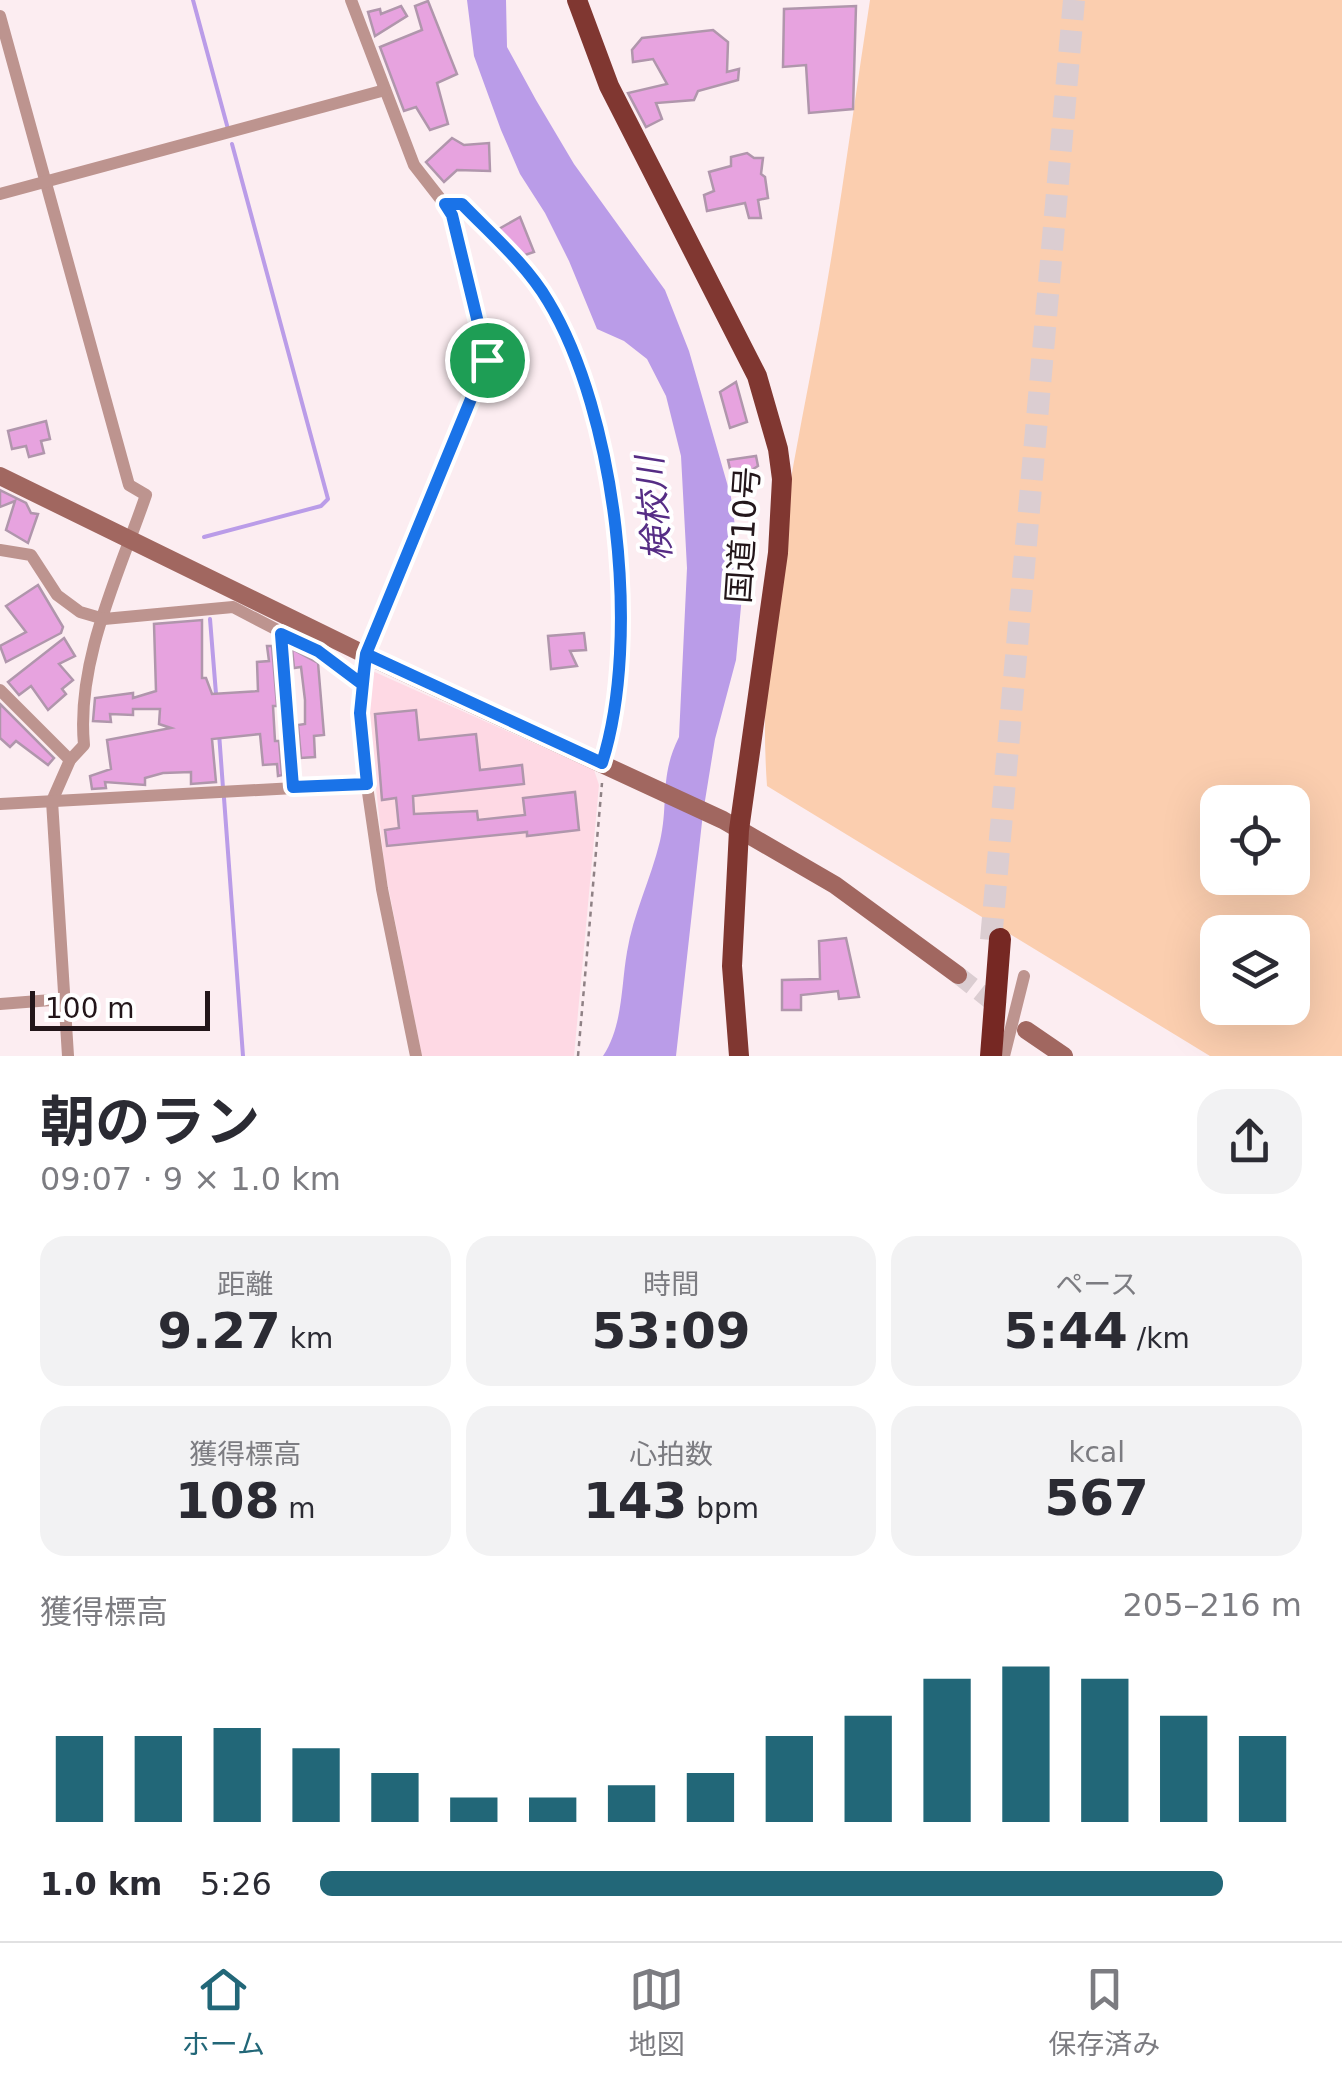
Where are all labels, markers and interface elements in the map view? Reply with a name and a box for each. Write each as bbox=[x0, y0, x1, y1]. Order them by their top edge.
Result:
pin bbox=[445, 318, 530, 403]
icon: arrive bbox=[460, 333, 515, 388]
water label: 検校川 bbox=[629, 451, 679, 563]
street label: 国道10号 bbox=[719, 465, 767, 605]
map controls bbox=[1200, 785, 1310, 1025]
button: locate bbox=[1200, 785, 1310, 895]
button: layers bbox=[1200, 915, 1310, 1025]
scale bar bbox=[30, 986, 210, 1030]
text: 100 m bbox=[45, 992, 135, 1025]
button: share bbox=[1197, 1089, 1302, 1194]
text: 朝のラン bbox=[40, 1090, 260, 1154]
text: 09:07 · 9 × 1.0 km bbox=[40, 1160, 341, 1198]
text: 距離 bbox=[217, 1268, 273, 1301]
text: 時間 bbox=[643, 1268, 699, 1301]
text: ペース bbox=[1055, 1268, 1138, 1301]
text: 9.27 bbox=[157, 1302, 281, 1360]
text: 53:09 bbox=[591, 1302, 751, 1360]
text: 5:44 bbox=[1004, 1302, 1128, 1360]
text: km bbox=[281, 1322, 333, 1355]
text: /km bbox=[1128, 1322, 1190, 1355]
text: kcal bbox=[1068, 1436, 1125, 1469]
text: 獲得標高 bbox=[189, 1438, 301, 1471]
text: 心拍数 bbox=[629, 1438, 713, 1471]
text: 567 bbox=[1044, 1469, 1149, 1527]
text: 108 bbox=[175, 1472, 279, 1530]
text: 143 bbox=[583, 1472, 687, 1530]
text: m bbox=[279, 1492, 316, 1525]
text: bpm bbox=[687, 1492, 759, 1525]
text: 205–216 m bbox=[1123, 1586, 1302, 1624]
text: 獲得標高 bbox=[40, 1593, 168, 1631]
text: 1.0 km bbox=[40, 1865, 162, 1903]
text: 5:26 bbox=[200, 1865, 272, 1903]
tab: ホーム bbox=[182, 1962, 265, 2062]
tab: 地図 bbox=[629, 1962, 685, 2062]
tab: 保存済み bbox=[1048, 1962, 1160, 2062]

